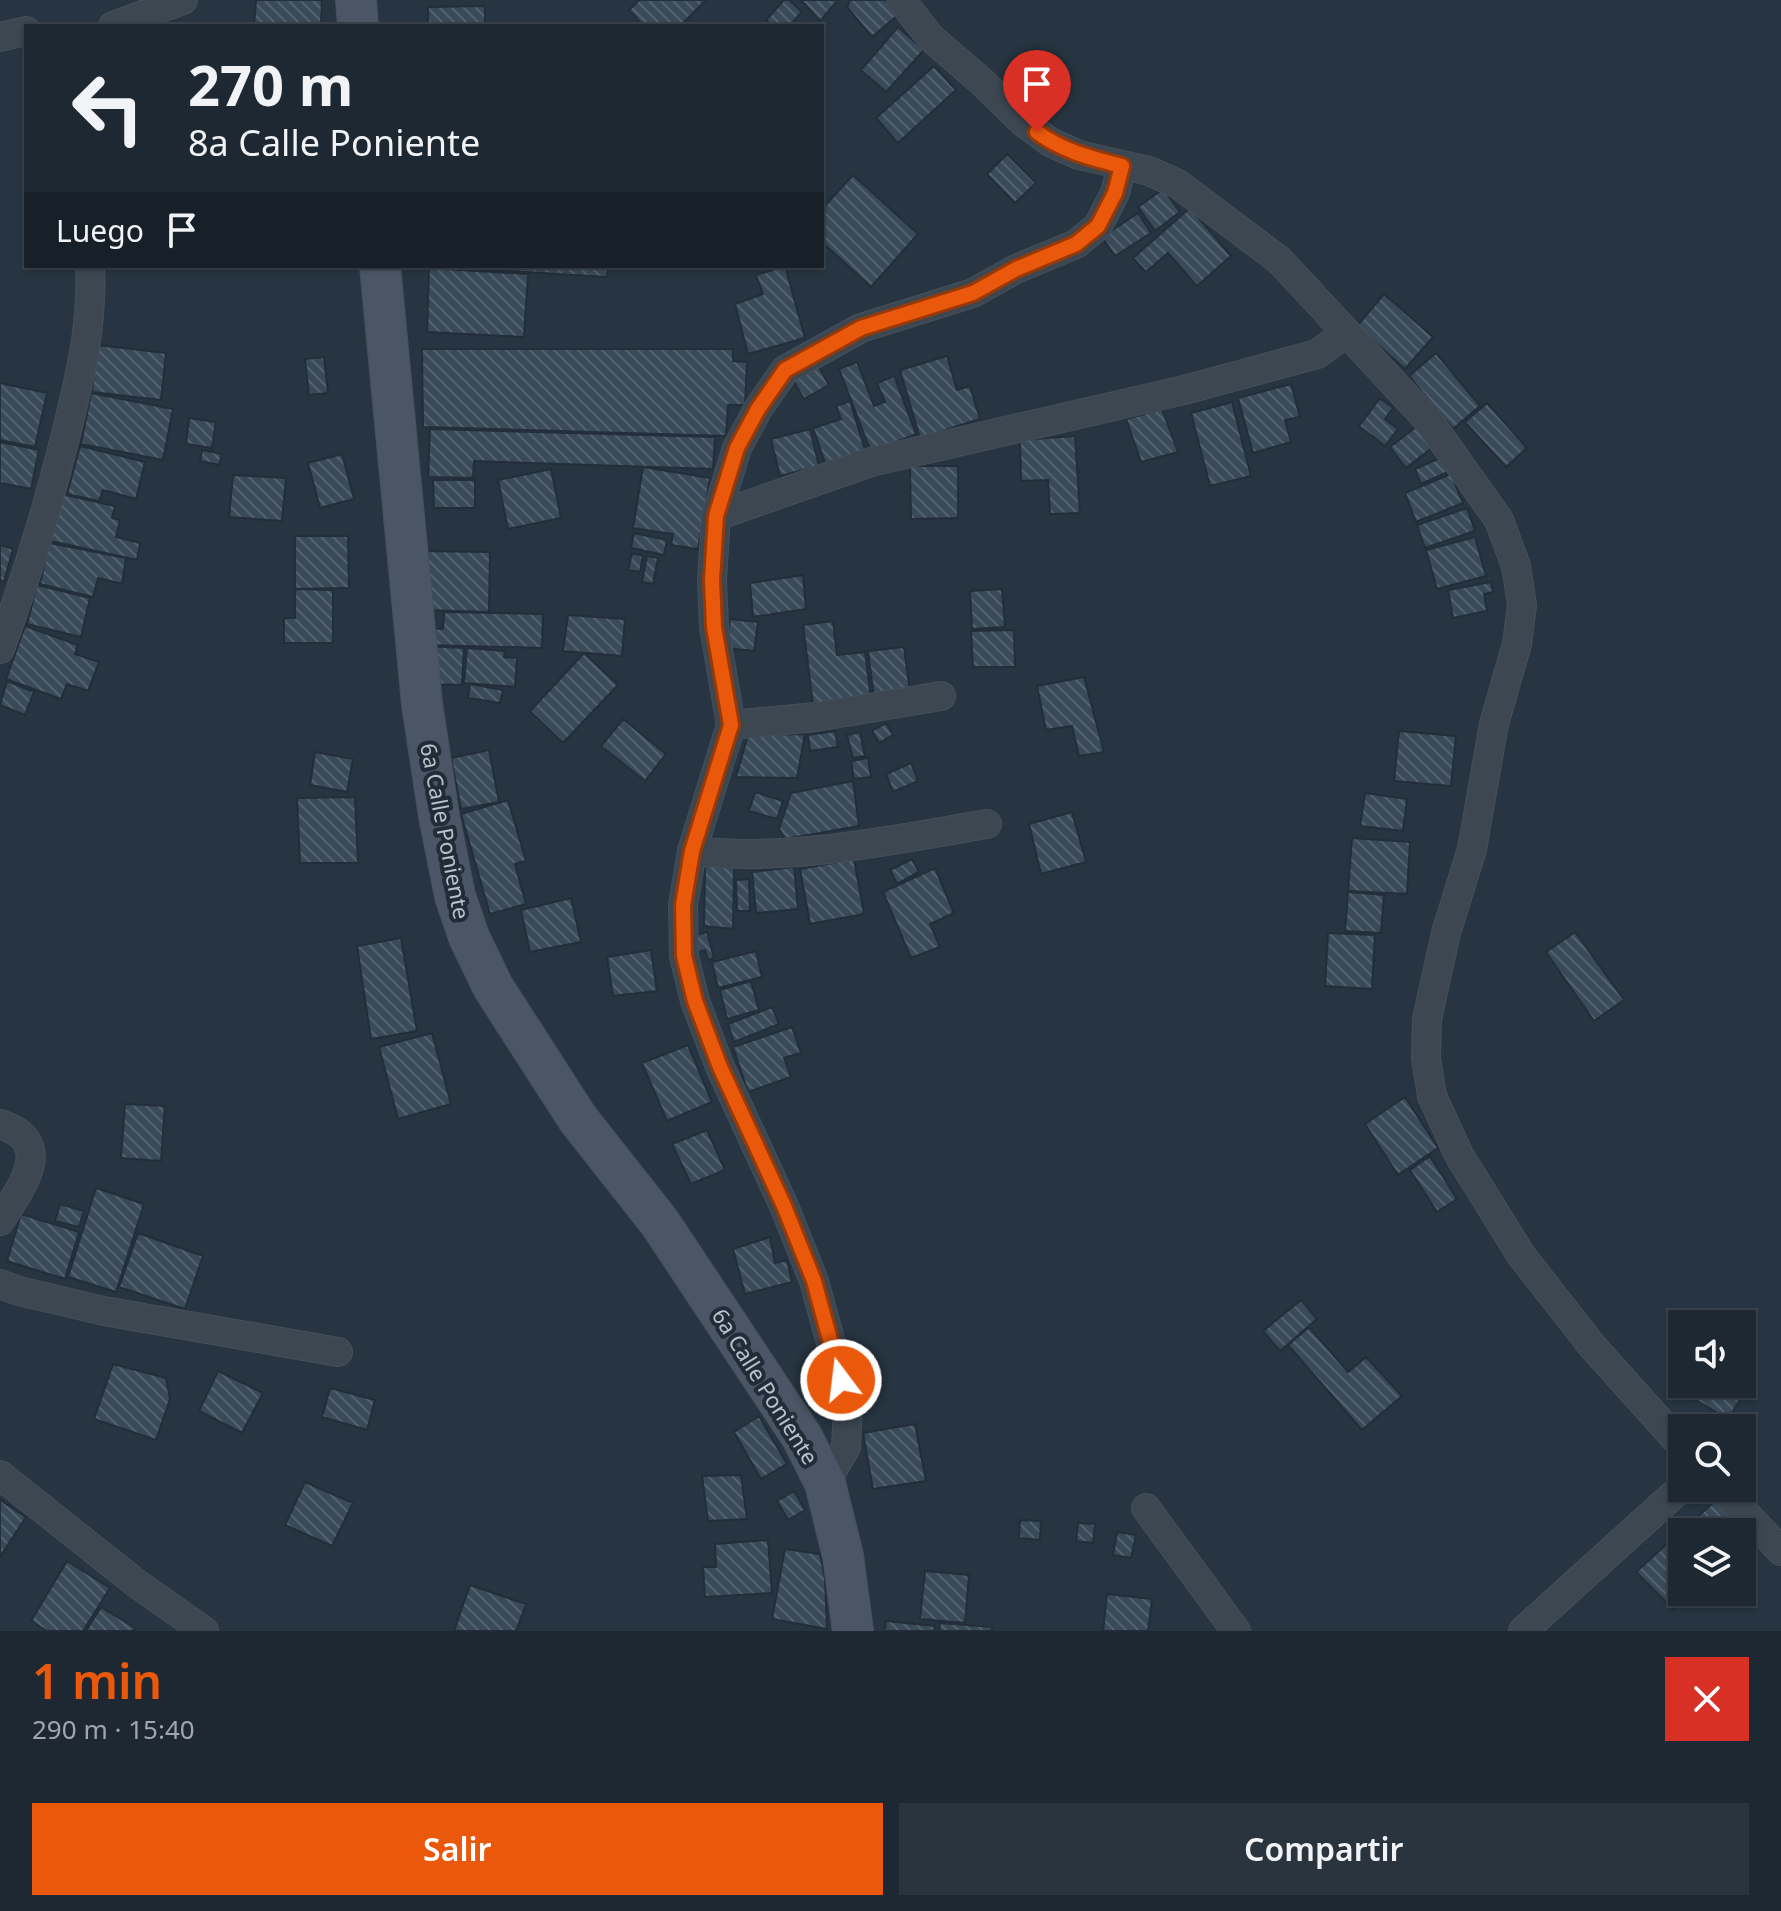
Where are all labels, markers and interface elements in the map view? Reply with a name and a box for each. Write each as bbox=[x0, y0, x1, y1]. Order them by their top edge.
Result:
text: 270 m bbox=[188, 46, 353, 122]
pin bbox=[1003, 50, 1071, 132]
icon: left bbox=[56, 56, 160, 160]
icon: arrive bbox=[1015, 62, 1059, 106]
text: 8a Calle Poniente bbox=[188, 118, 480, 167]
icon: arrive bbox=[160, 208, 204, 252]
text: Luego bbox=[56, 210, 144, 251]
street label: 6a Calle Poniente bbox=[414, 740, 478, 922]
street label: 6a Calle Poniente bbox=[706, 1302, 826, 1470]
map controls bbox=[1668, 1310, 1756, 1606]
button: sound bbox=[1668, 1310, 1756, 1398]
position arrow bbox=[799, 1338, 883, 1422]
button: search bbox=[1668, 1414, 1756, 1502]
button: layers bbox=[1668, 1518, 1756, 1606]
text: 1 min bbox=[32, 1648, 162, 1713]
button: close bbox=[1665, 1657, 1749, 1741]
text: 290 m · 15:40 bbox=[32, 1711, 195, 1747]
button: Salir bbox=[32, 1803, 883, 1895]
button: Compartir bbox=[899, 1803, 1749, 1895]

